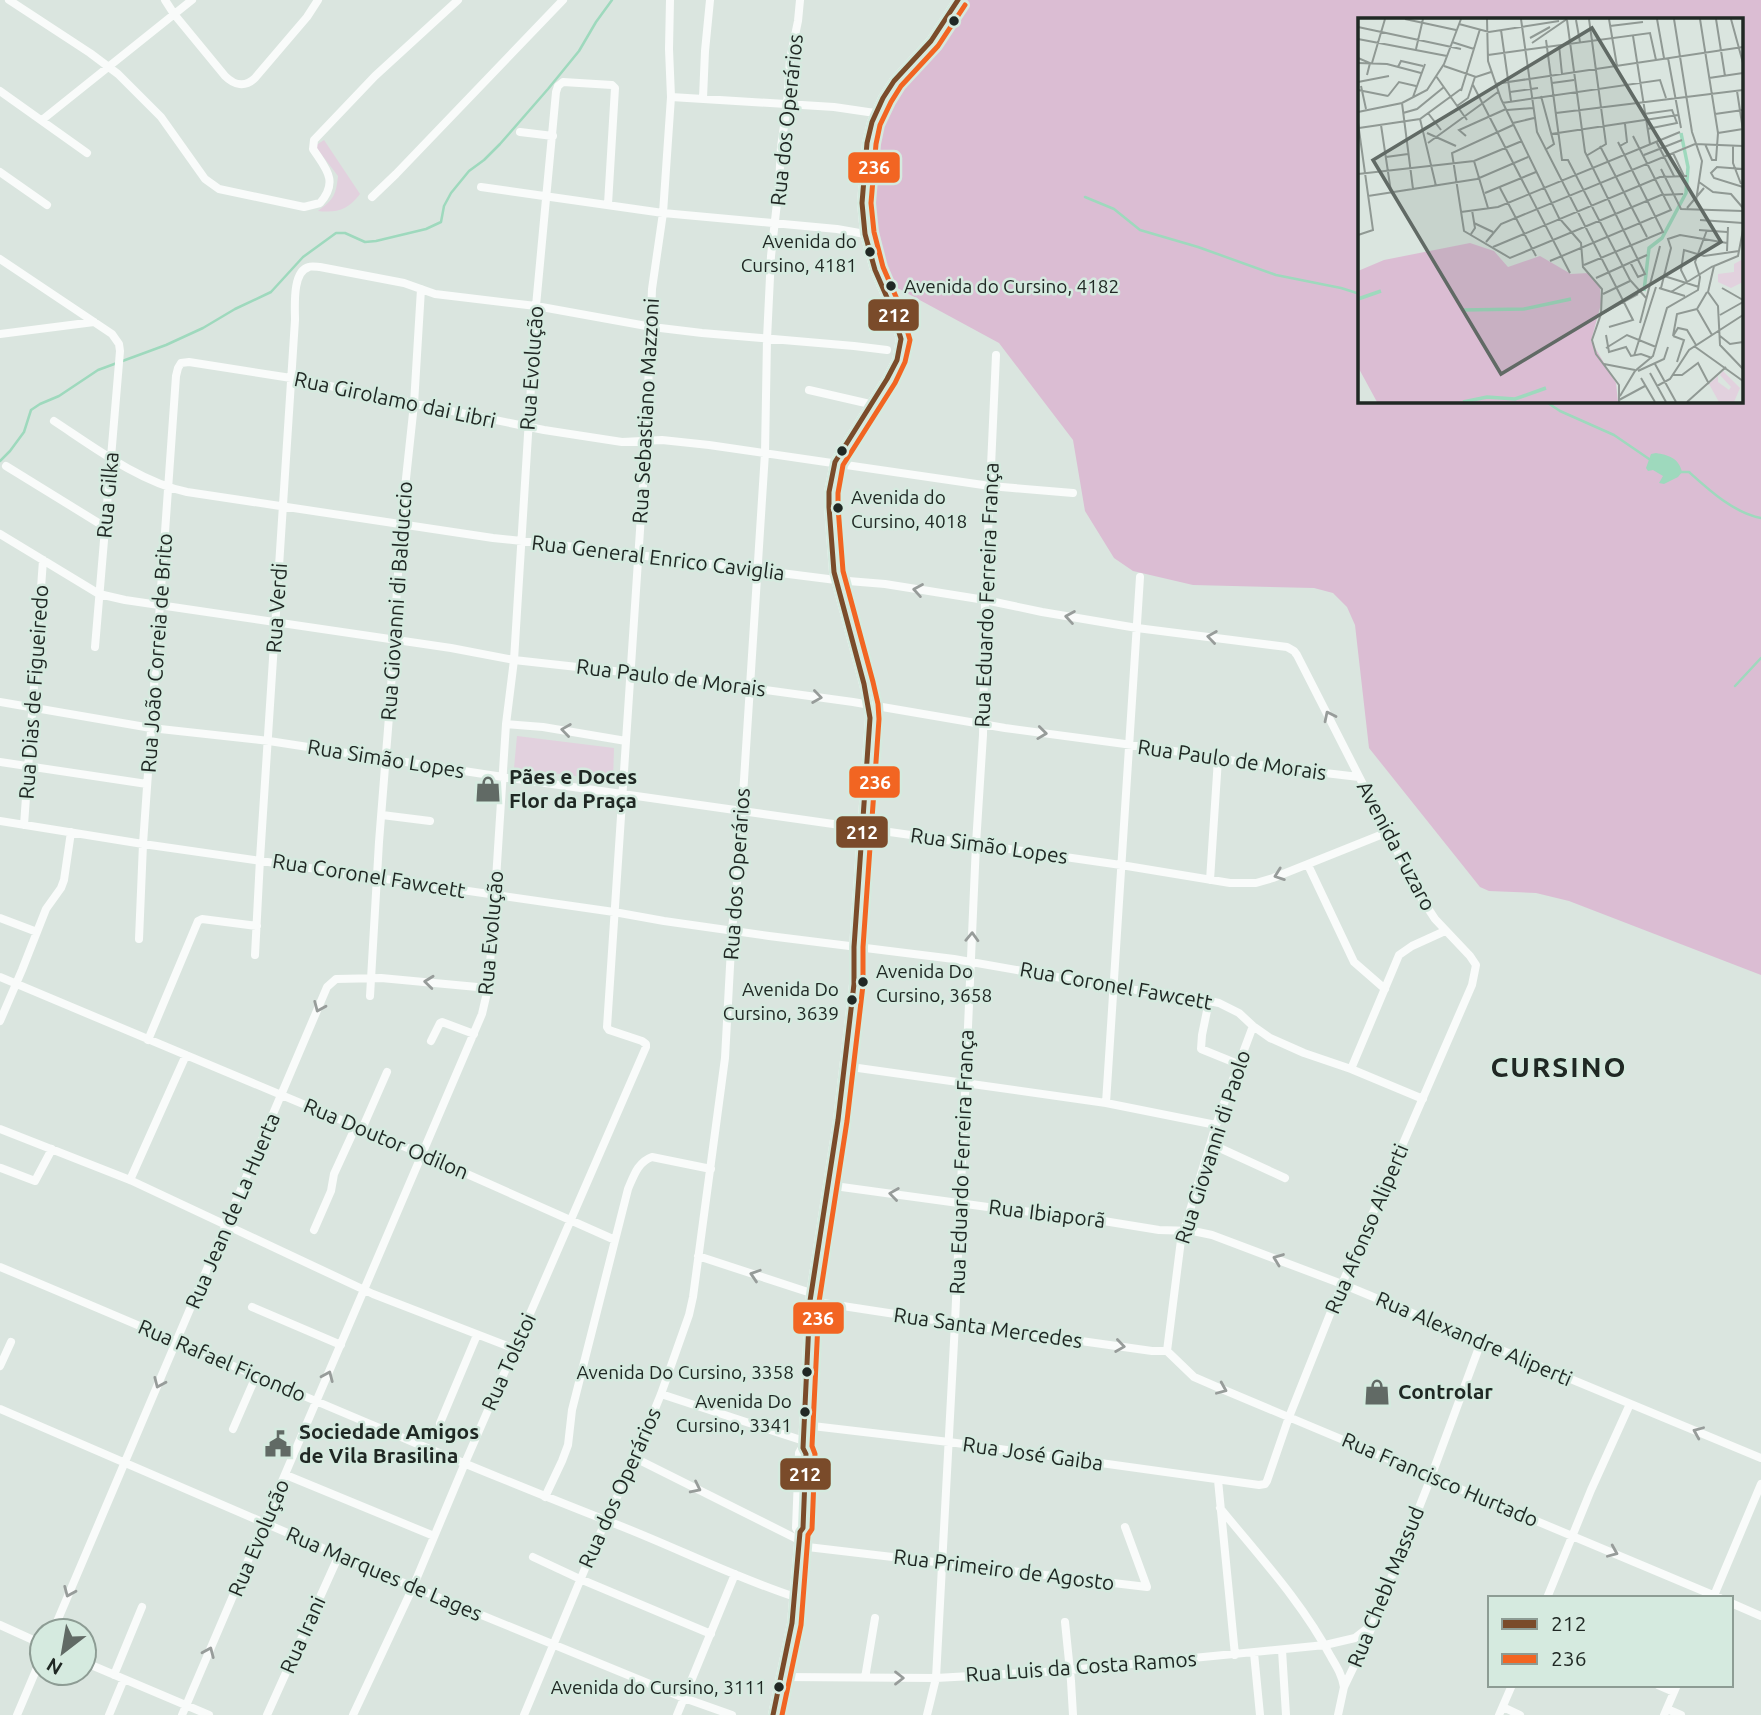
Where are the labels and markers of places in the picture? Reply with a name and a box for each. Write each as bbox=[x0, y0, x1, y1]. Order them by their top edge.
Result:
unlabelled marker bbox=[947, 14, 961, 28]
place label: Avenida do Cursino, 4181 bbox=[741, 230, 857, 276]
marker: Avenida do Cursino, 4181 bbox=[863, 245, 877, 259]
place label: Avenida do Cursino, 4182 bbox=[904, 275, 1119, 297]
marker: Avenida do Cursino, 4182 bbox=[884, 279, 898, 293]
unlabelled marker bbox=[835, 444, 849, 458]
place label: Avenida do Cursino, 4018 bbox=[851, 486, 967, 532]
marker: Avenida do Cursino, 4018 bbox=[831, 501, 845, 515]
place label: Pães e Doces Flor da Praça bbox=[509, 764, 637, 812]
shop icon: Pães e Doces Flor da Praça bbox=[473, 774, 503, 804]
place label: Avenida Do Cursino, 3658 bbox=[876, 960, 992, 1006]
marker: Avenida Do Cursino, 3658 bbox=[856, 975, 870, 989]
place label: Avenida Do Cursino, 3639 bbox=[723, 978, 839, 1024]
marker: Avenida Do Cursino, 3639 bbox=[845, 993, 859, 1007]
place label: Avenida Do Cursino, 3358 bbox=[576, 1361, 794, 1383]
marker: Avenida Do Cursino, 3358 bbox=[800, 1365, 814, 1379]
shop icon: Controlar bbox=[1362, 1377, 1392, 1407]
place label: Controlar bbox=[1398, 1379, 1493, 1403]
place label: Avenida Do Cursino, 3341 bbox=[676, 1390, 792, 1436]
marker: Avenida Do Cursino, 3341 bbox=[798, 1405, 812, 1419]
place label: Sociedade Amigos de Vila Brasilina bbox=[299, 1419, 479, 1467]
public building icon: Sociedade Amigos de Vila Brasilina bbox=[263, 1429, 293, 1459]
place label: Avenida do Cursino, 3111 bbox=[551, 1676, 766, 1698]
marker: Avenida do Cursino, 3111 bbox=[772, 1680, 786, 1694]

